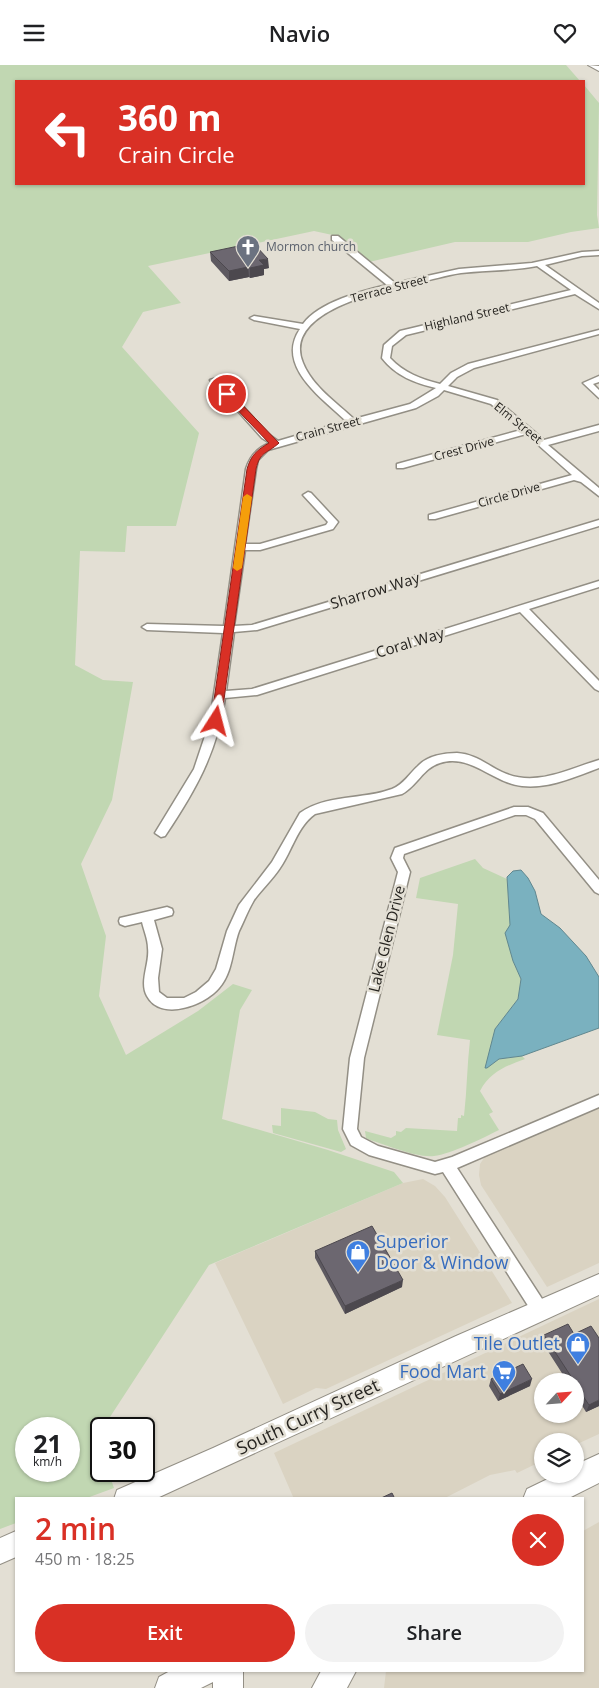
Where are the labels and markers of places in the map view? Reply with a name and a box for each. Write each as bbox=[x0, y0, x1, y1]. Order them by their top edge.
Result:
church icon: Mormon church bbox=[235, 234, 261, 268]
place label: Mormon church bbox=[266, 238, 356, 255]
pin bbox=[206, 373, 248, 415]
place label: Superior Door & Window bbox=[376, 1229, 509, 1274]
shop icon: Superior Door & Window bbox=[345, 1239, 371, 1273]
place label: Tile Outlet bbox=[474, 1331, 560, 1355]
shop icon: Tile Outlet bbox=[565, 1331, 591, 1365]
place label: Food Mart bbox=[399, 1359, 486, 1383]
supermarket icon: Food Mart bbox=[491, 1359, 517, 1393]

